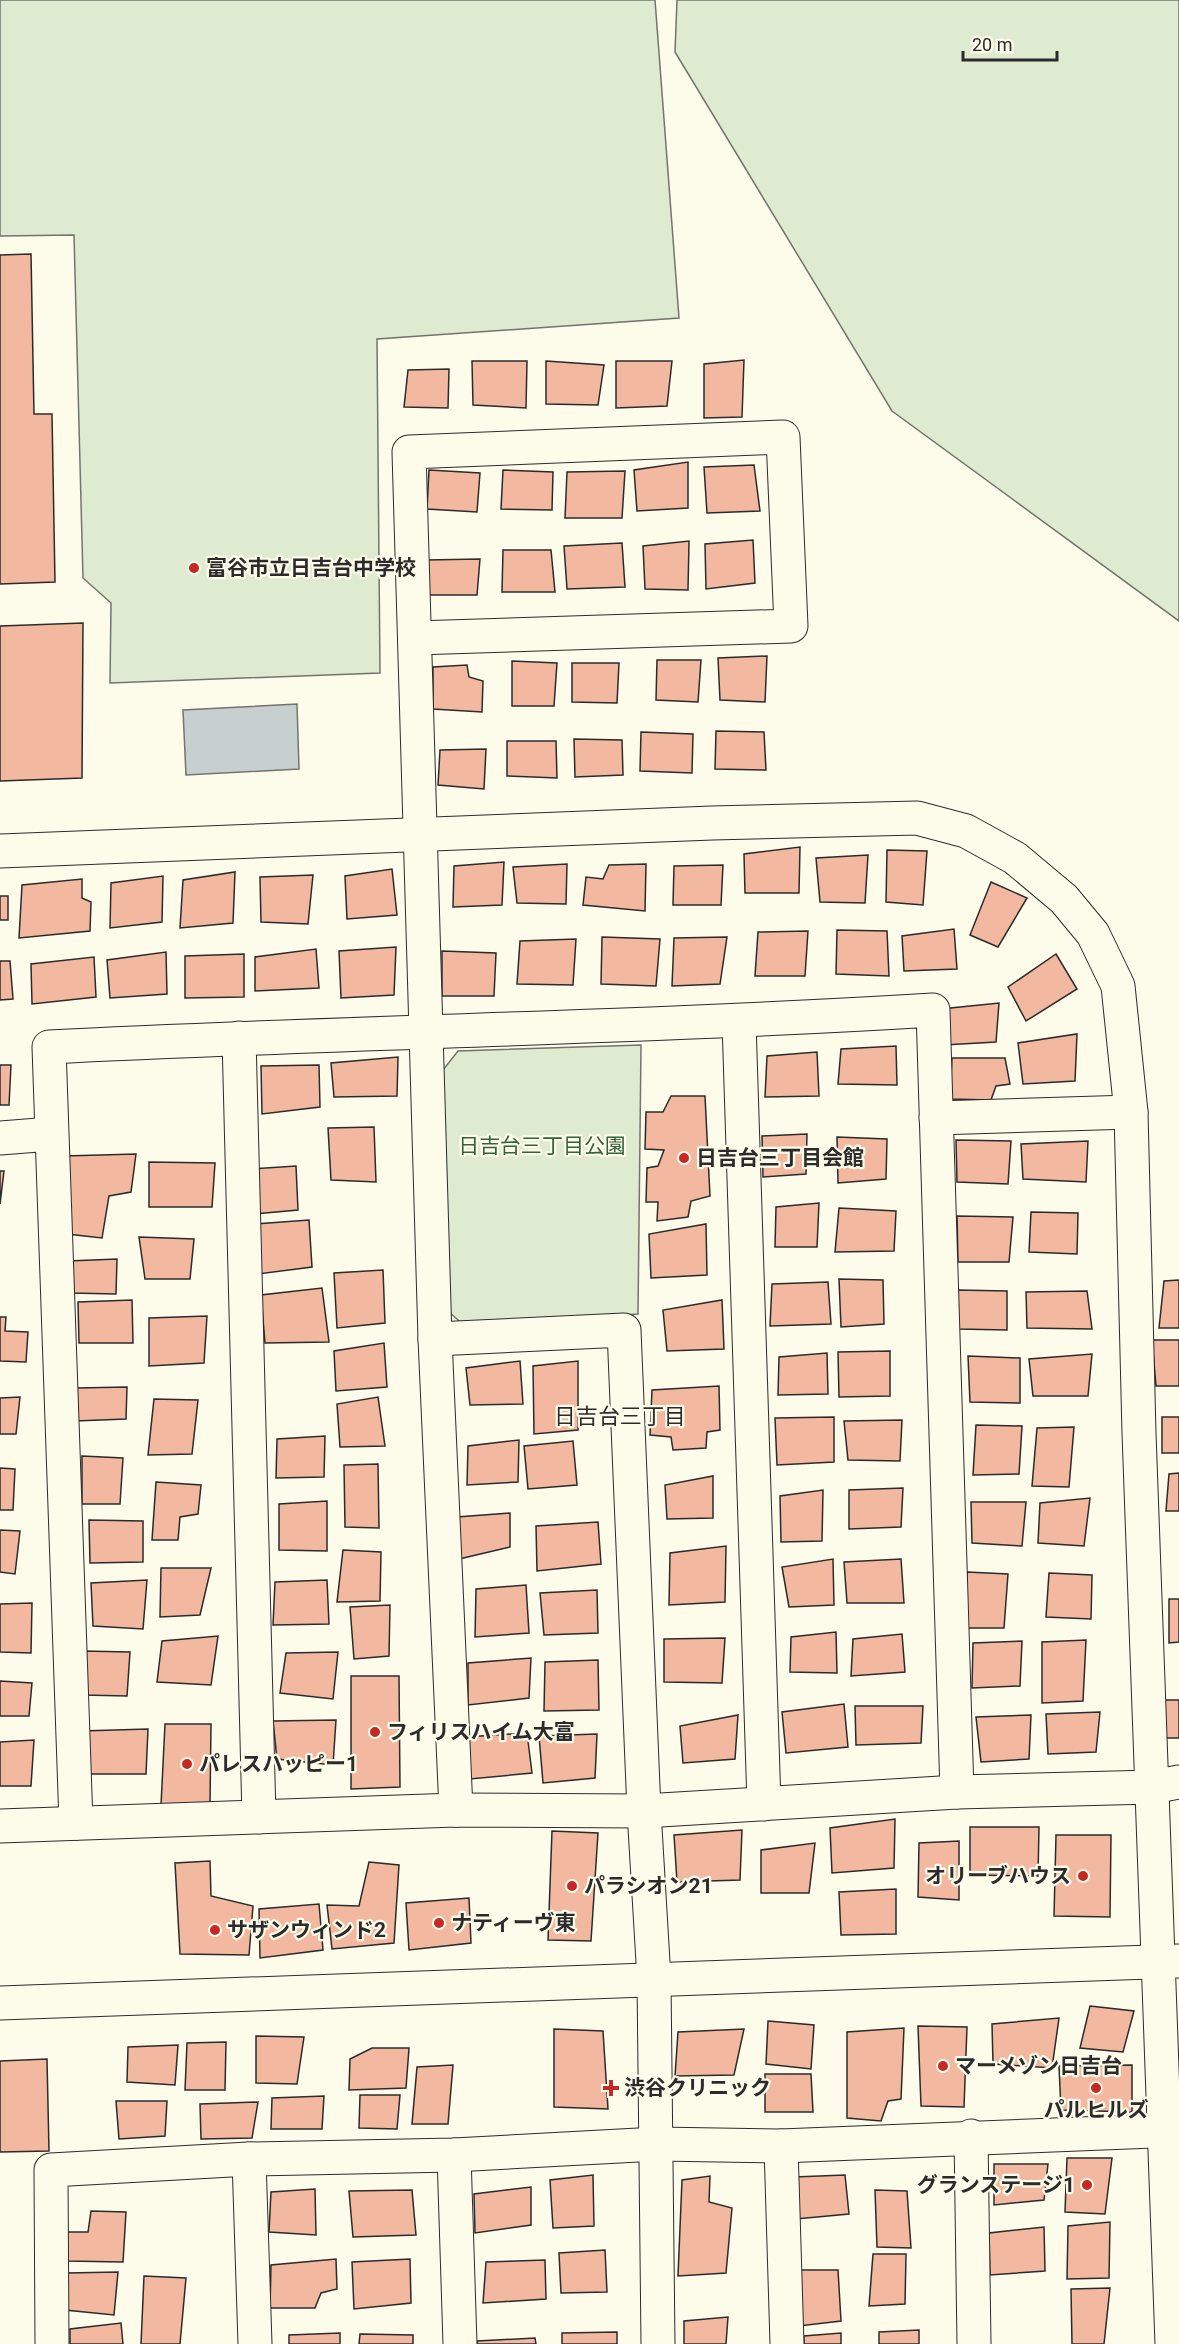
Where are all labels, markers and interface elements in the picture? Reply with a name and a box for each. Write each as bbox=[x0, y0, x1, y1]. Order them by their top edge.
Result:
scale bar bbox=[963, 24, 1058, 62]
text: 20 m bbox=[972, 34, 1012, 55]
place label: 富谷市立日吉台中学校 bbox=[206, 556, 416, 580]
marker: 富谷市立日吉台中学校 bbox=[187, 561, 201, 575]
park label: 日吉台三丁目公園 bbox=[458, 1134, 626, 1158]
place label: 日吉台三丁目会館 bbox=[696, 1146, 864, 1170]
marker: 日吉台三丁目会館 bbox=[677, 1151, 691, 1165]
district label: 日吉台三丁目 bbox=[554, 1404, 686, 1429]
place label: フィリスハイム大富 bbox=[387, 1720, 575, 1744]
marker: フィリスハイム大富 bbox=[368, 1725, 382, 1739]
place label: パレスハッピー1 bbox=[199, 1752, 358, 1776]
marker: パレスハッピー1 bbox=[180, 1757, 194, 1771]
place label: オリーブハウス bbox=[925, 1864, 1071, 1888]
marker: オリーブハウス bbox=[1076, 1869, 1090, 1883]
place label: パラシオン21 bbox=[584, 1874, 713, 1898]
marker: パラシオン21 bbox=[565, 1879, 579, 1893]
place label: ナティーヴ東 bbox=[451, 1911, 576, 1935]
marker: ナティーヴ東 bbox=[432, 1916, 446, 1930]
place label: サザンウィンド2 bbox=[227, 1918, 386, 1942]
marker: サザンウィンド2 bbox=[208, 1923, 222, 1937]
place label: マーメゾン日吉台 bbox=[955, 2054, 1122, 2078]
marker: マーメゾン日吉台 bbox=[936, 2059, 950, 2073]
place label: 渋谷クリニック bbox=[624, 2076, 771, 2100]
marker: 渋谷クリニック bbox=[602, 2079, 620, 2097]
marker: パルヒルズ bbox=[1089, 2081, 1103, 2095]
place label: パルヒルズ bbox=[1044, 2098, 1149, 2122]
place label: グランステージ1 bbox=[917, 2173, 1075, 2197]
marker: グランステージ1 bbox=[1080, 2178, 1094, 2192]

